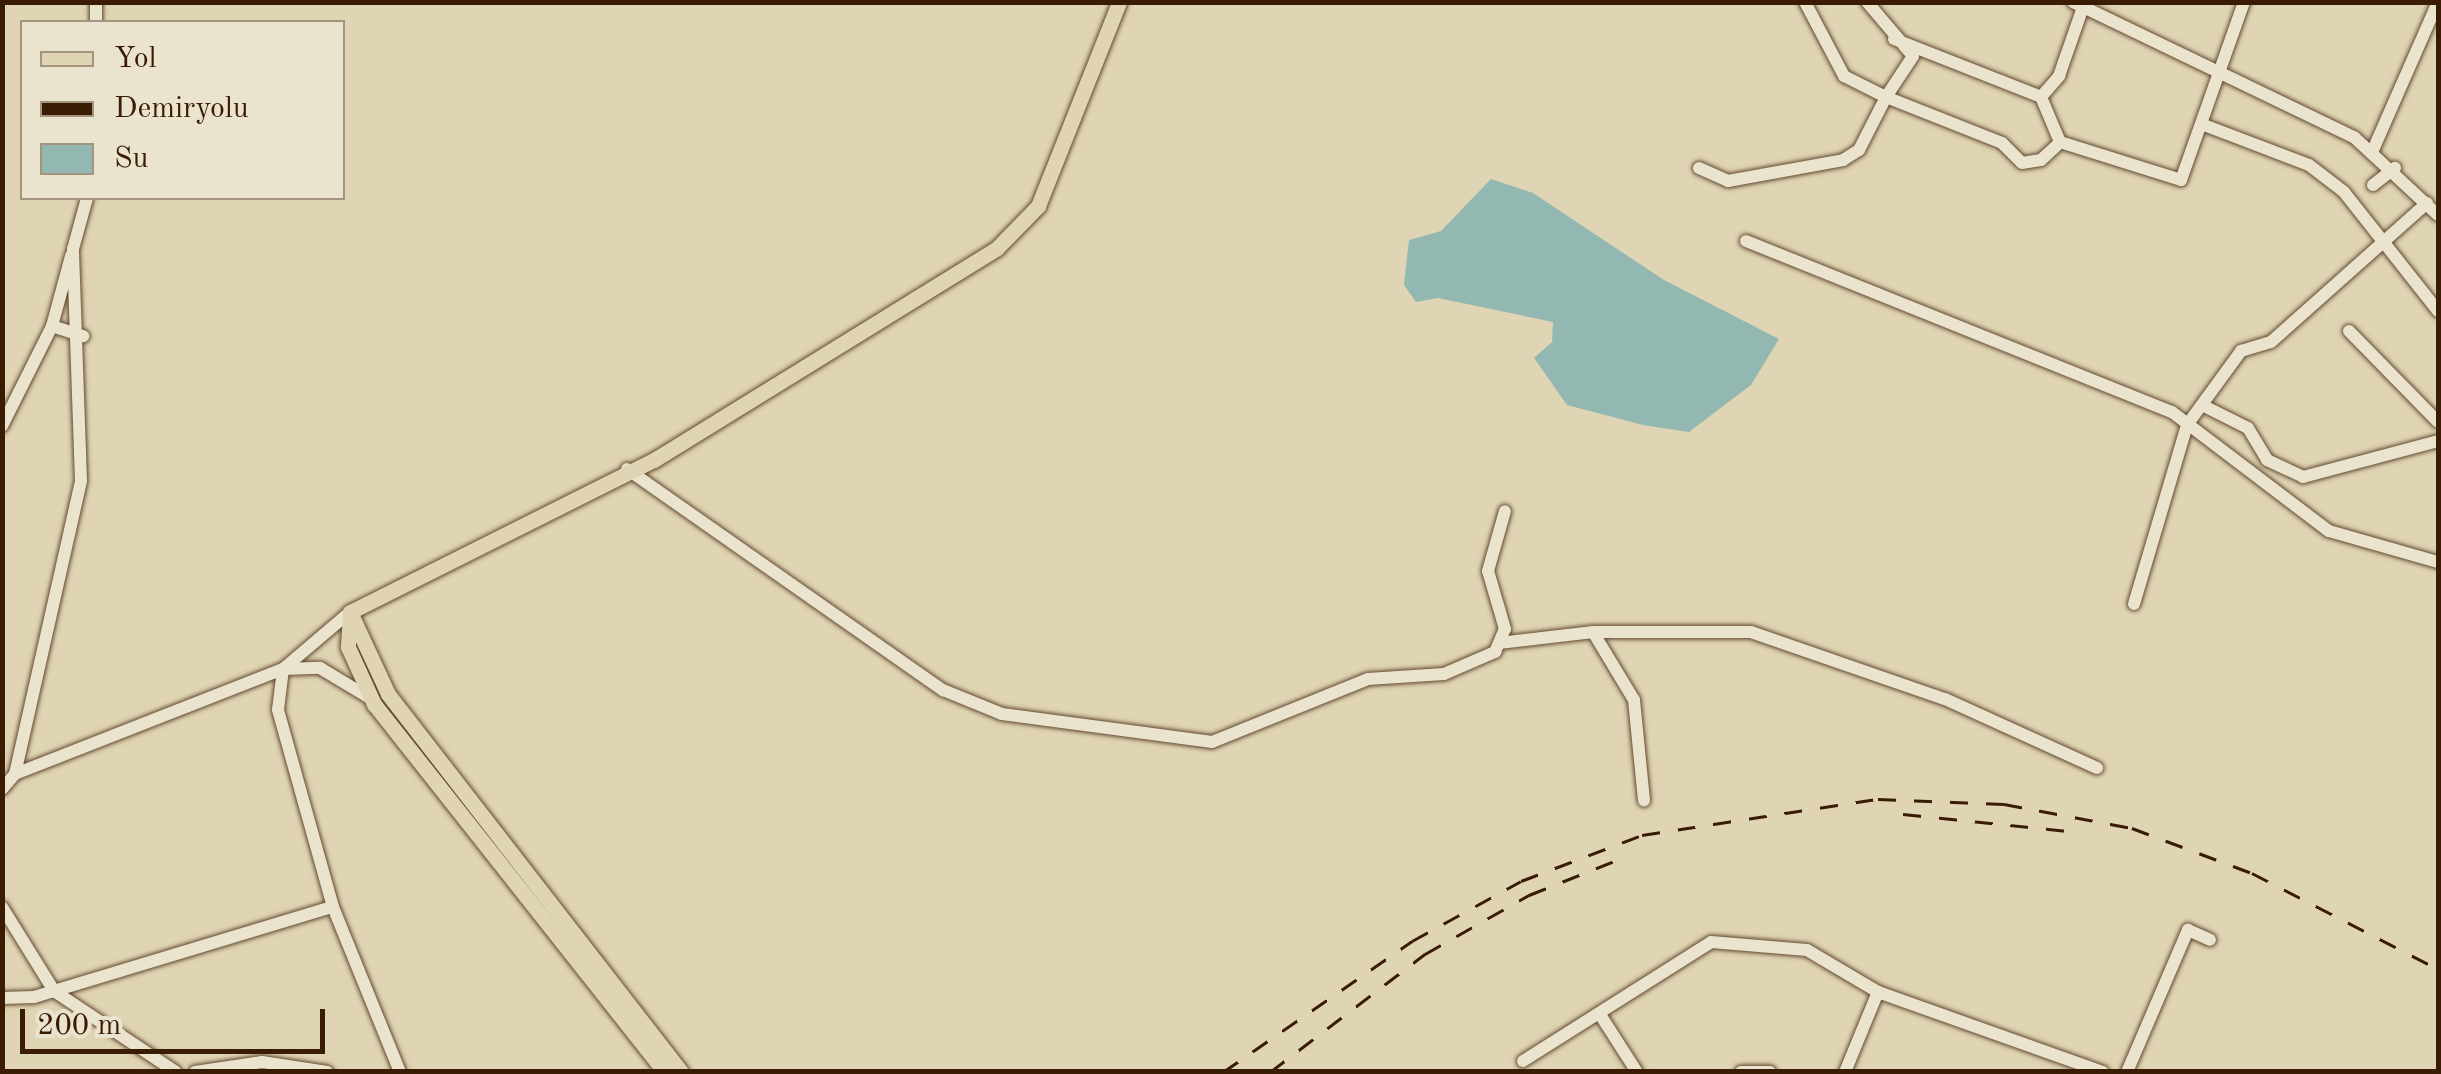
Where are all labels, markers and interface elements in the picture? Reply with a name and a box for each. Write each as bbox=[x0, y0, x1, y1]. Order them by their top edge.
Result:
legend bbox=[20, 20, 345, 200]
text: Yol bbox=[114, 44, 157, 74]
text: Demiryolu bbox=[114, 94, 249, 124]
text: Su bbox=[114, 144, 149, 174]
scale bar bbox=[25, 989, 330, 1051]
text: 200 m bbox=[37, 1011, 121, 1041]

